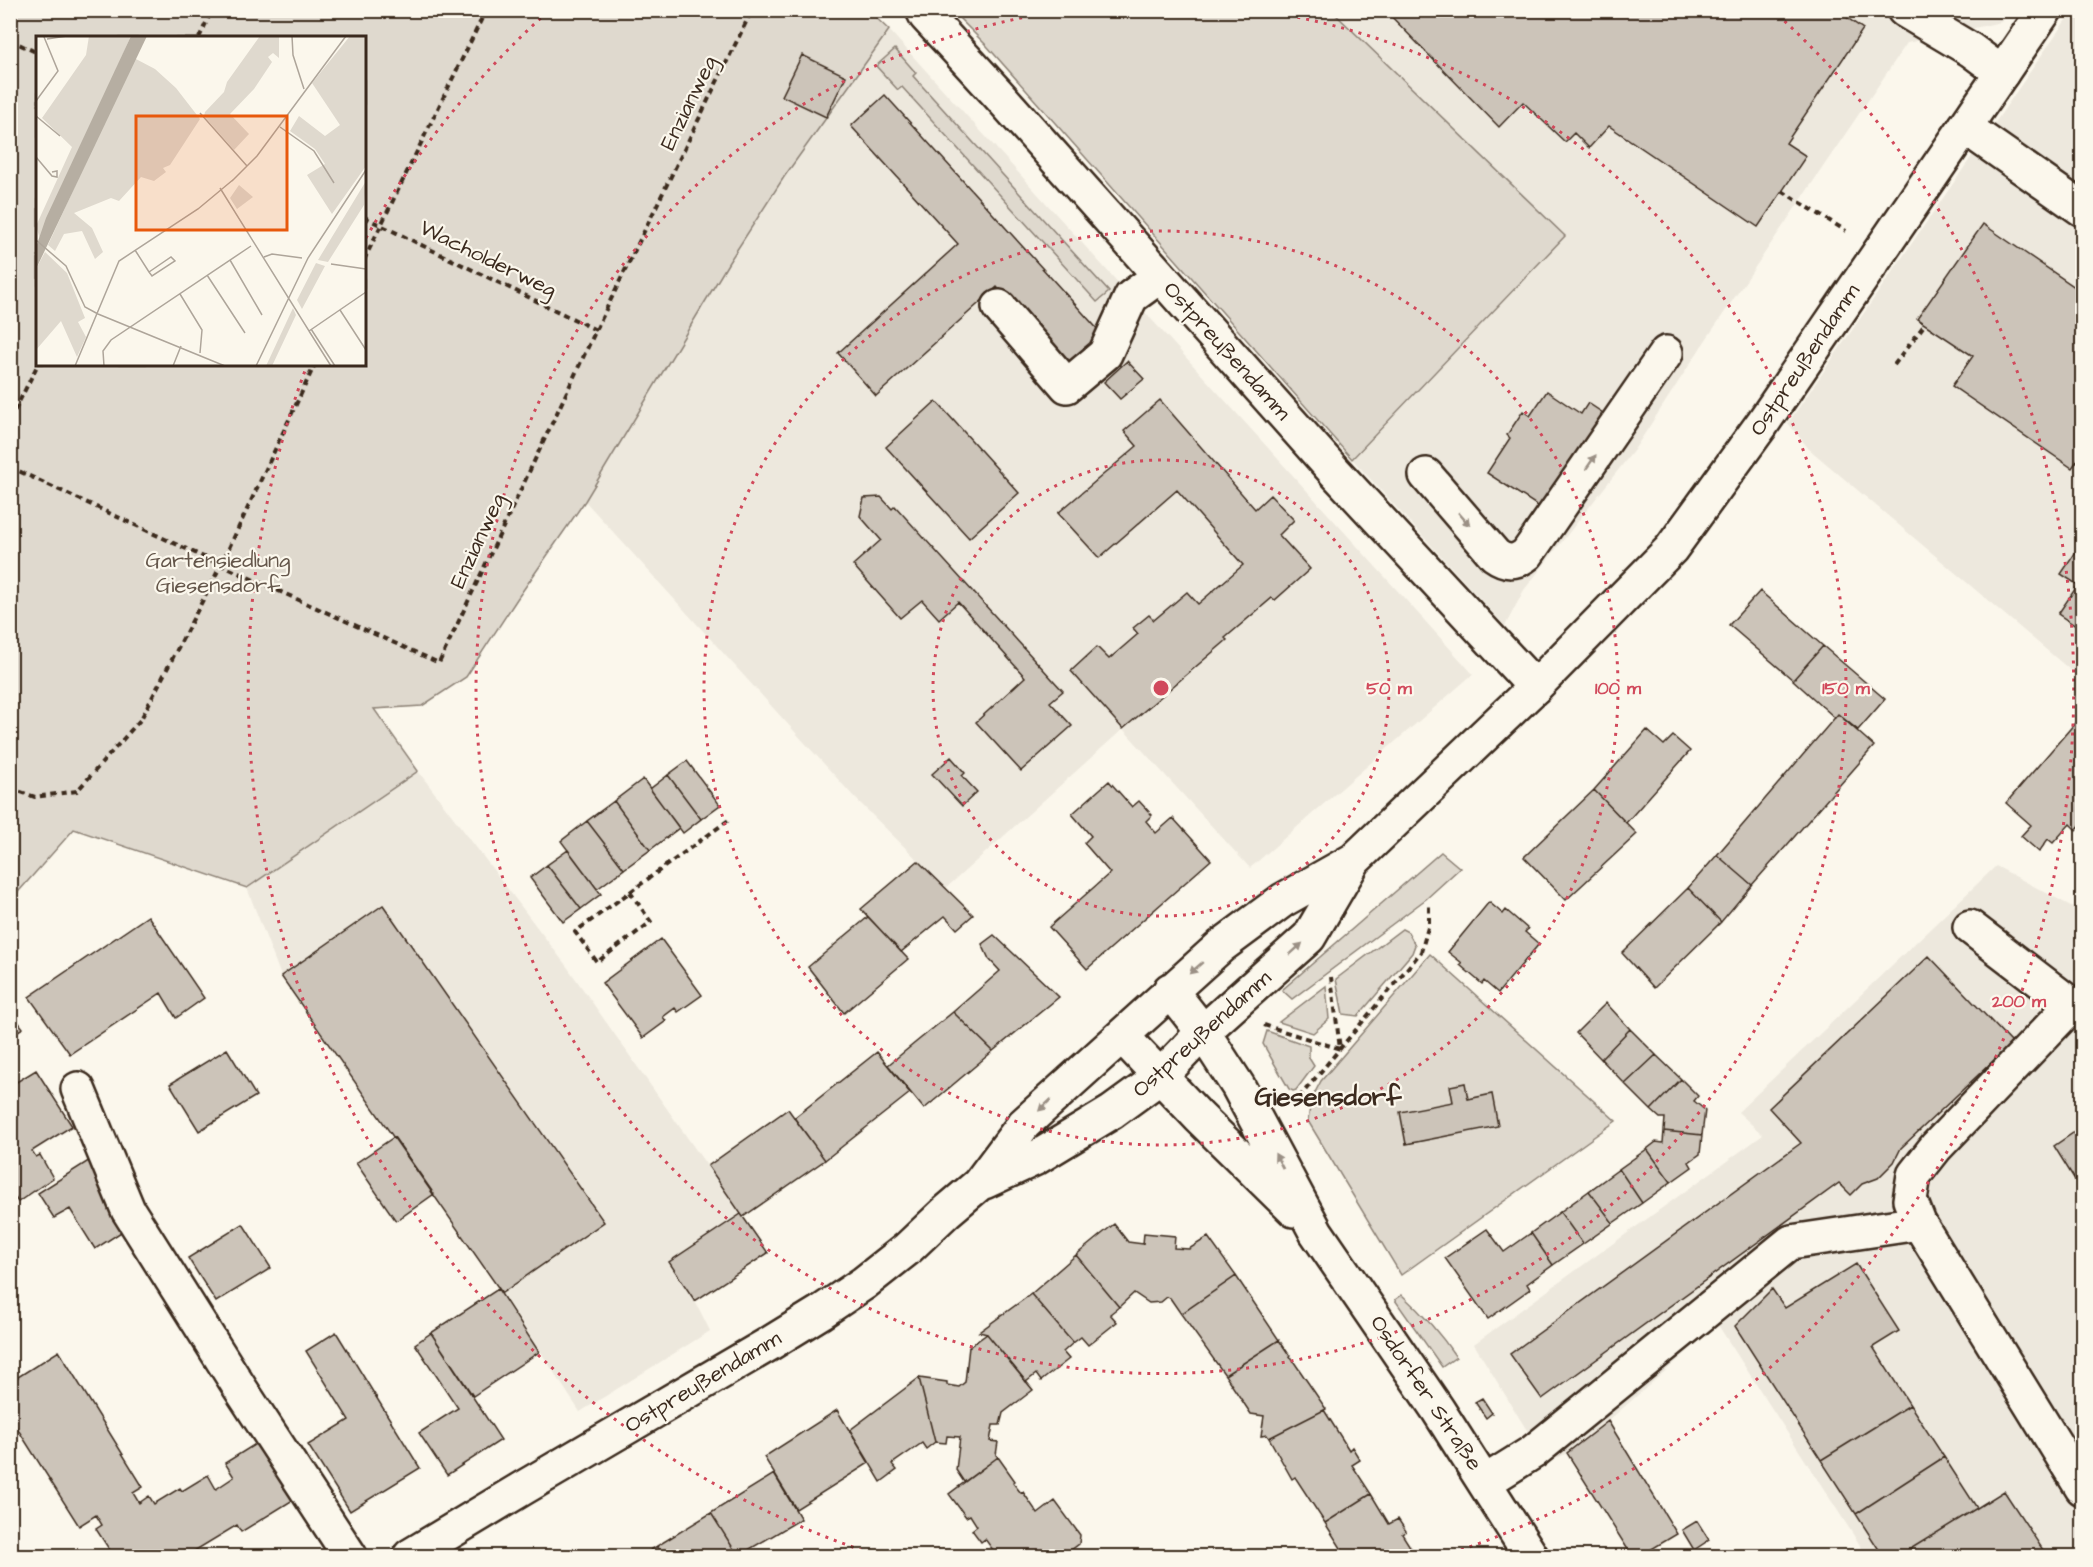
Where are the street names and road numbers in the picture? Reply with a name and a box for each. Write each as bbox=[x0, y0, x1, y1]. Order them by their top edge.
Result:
street label: Enzianweg bbox=[653, 51, 726, 156]
street label: Wacholderweg bbox=[414, 212, 562, 306]
street label: Ostpreußendamm bbox=[1156, 275, 1298, 427]
street label: Ostpreußendamm bbox=[1743, 278, 1867, 442]
street label: Enzianweg bbox=[443, 488, 514, 594]
street label: Ostpreußendamm bbox=[1126, 963, 1278, 1105]
street label: Osdorfer Straße bbox=[1362, 1309, 1490, 1477]
street label: Ostpreußendamm bbox=[619, 1323, 787, 1441]

